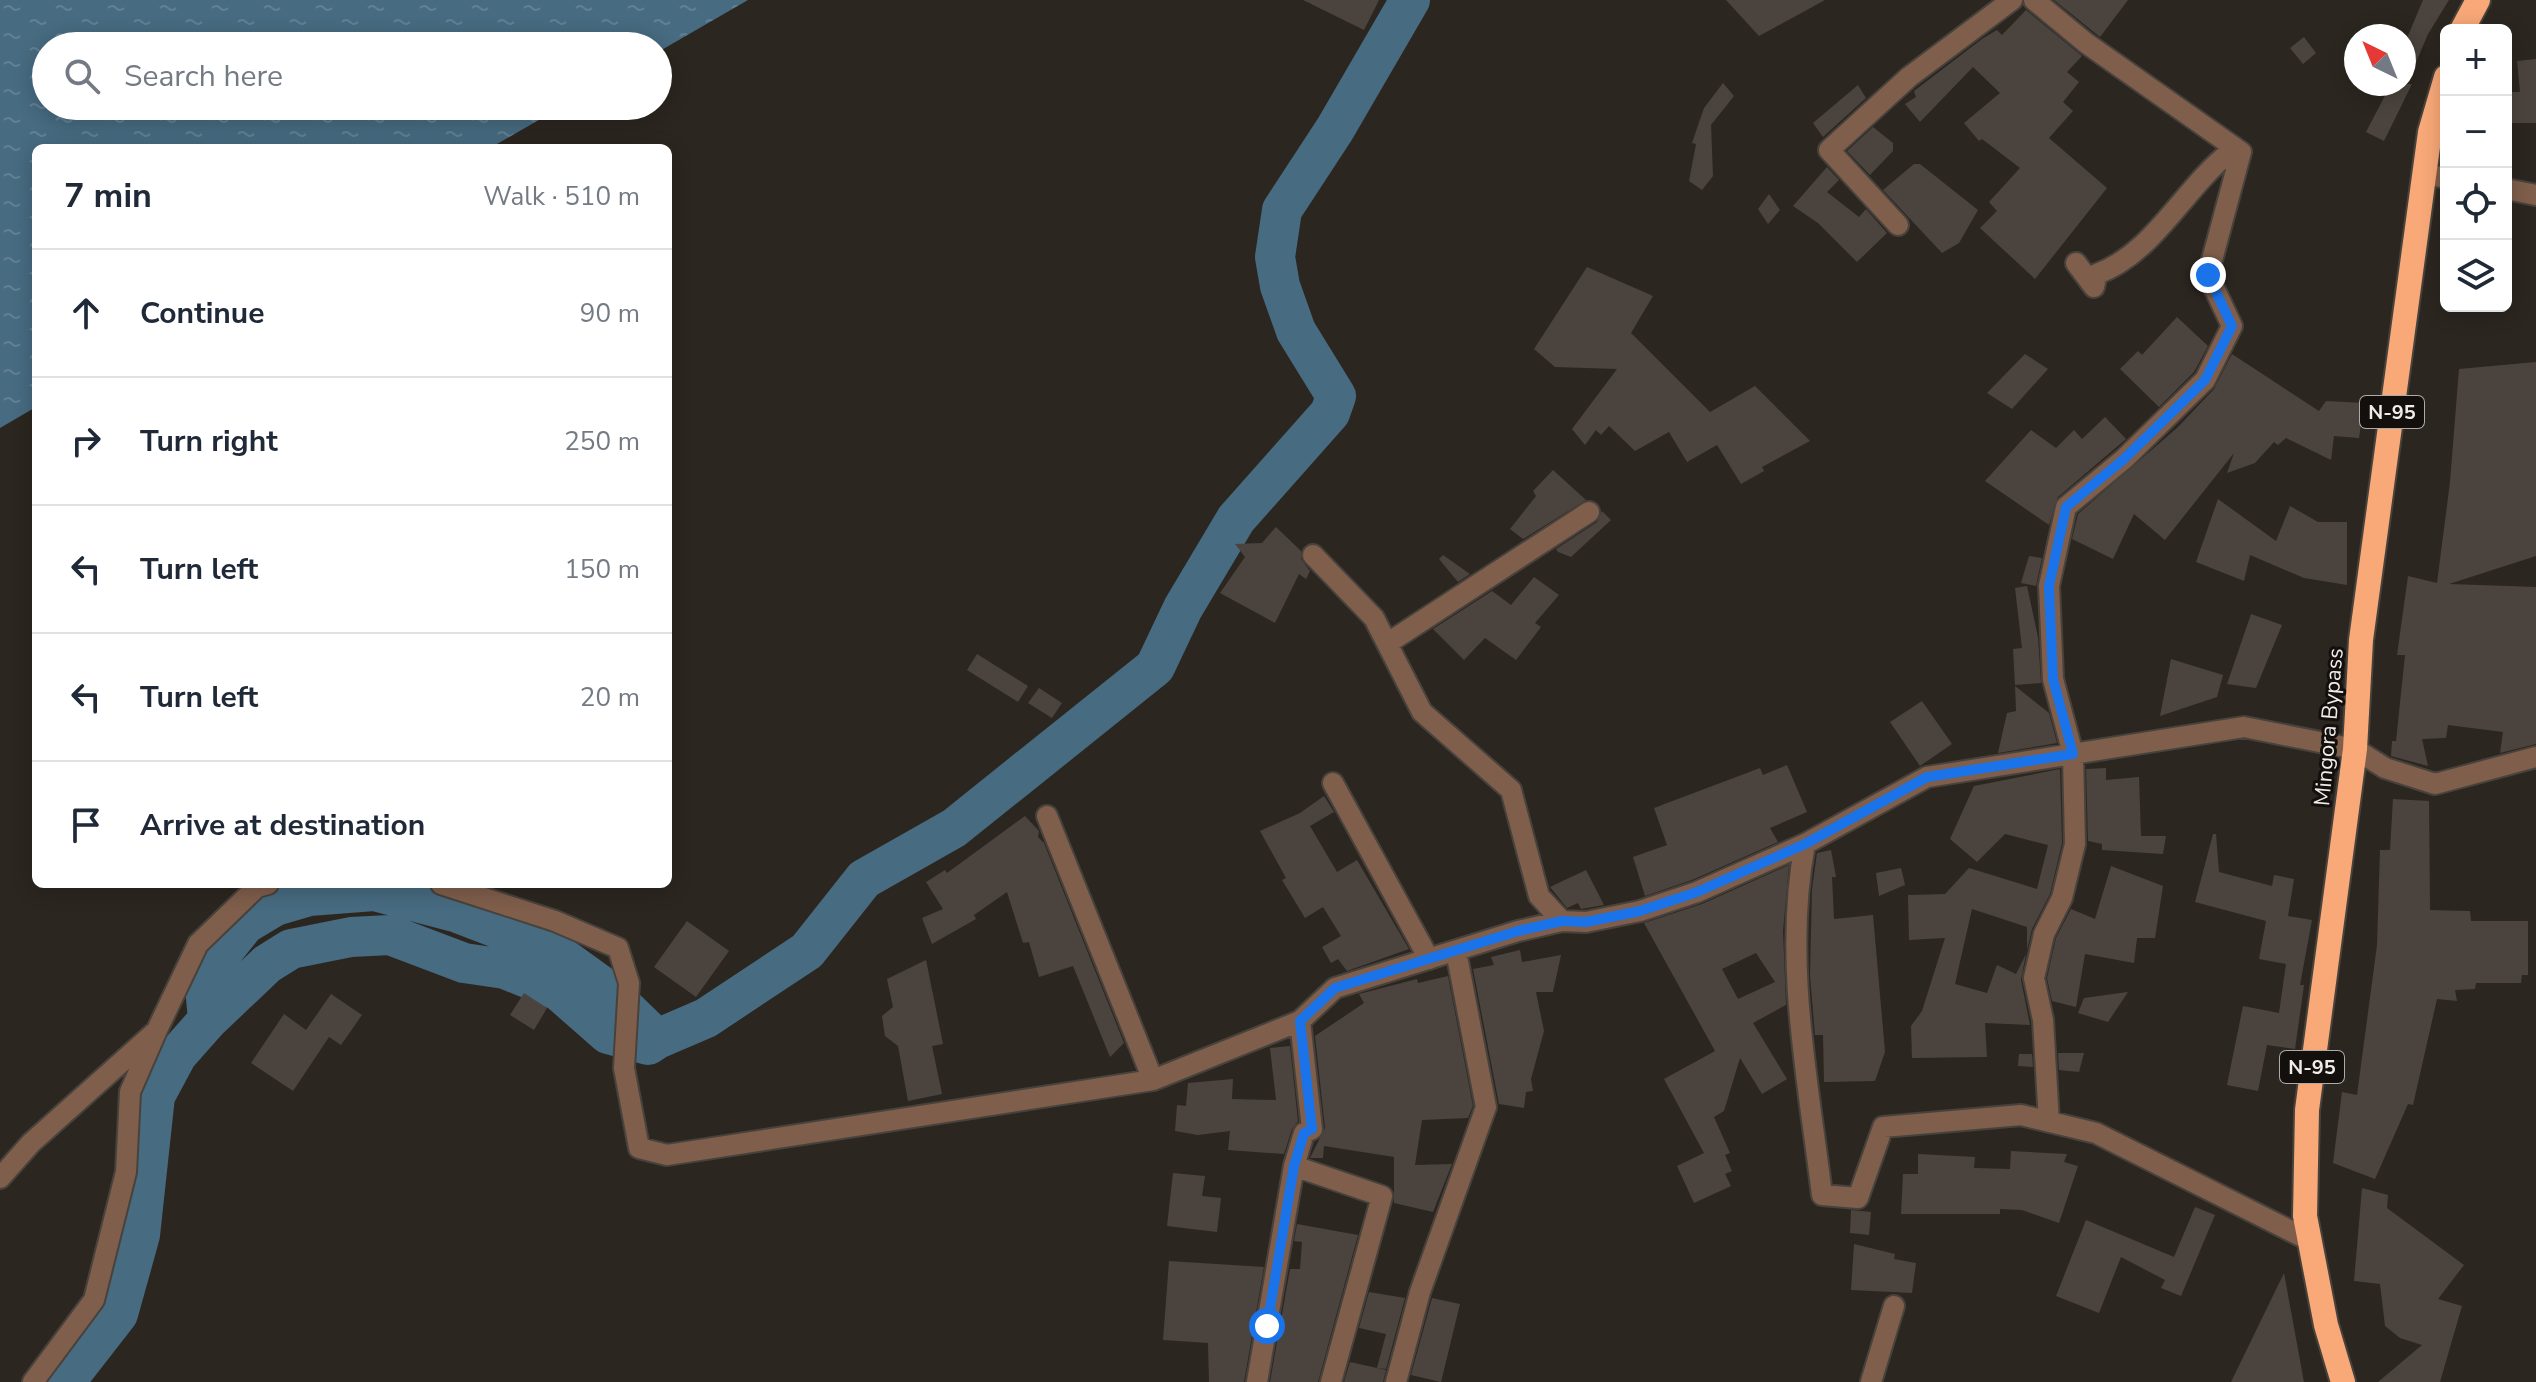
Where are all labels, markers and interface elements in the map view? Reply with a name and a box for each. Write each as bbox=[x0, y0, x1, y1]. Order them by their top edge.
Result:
north arrow bbox=[2344, 24, 2416, 96]
map controls bbox=[2440, 24, 2512, 312]
button: + bbox=[2440, 24, 2512, 96]
search box bbox=[32, 32, 672, 120]
icon: search bbox=[60, 54, 104, 98]
text: Search here bbox=[124, 56, 283, 97]
button: − bbox=[2440, 96, 2512, 168]
button: locate bbox=[2440, 168, 2512, 240]
text: 7 min bbox=[64, 173, 152, 219]
text: Walk · 510 m bbox=[483, 179, 640, 214]
button: layers bbox=[2440, 240, 2512, 312]
route end bbox=[2190, 257, 2226, 293]
icon: ahead bbox=[64, 291, 108, 335]
text: Continue bbox=[140, 293, 265, 334]
text: 90 m bbox=[580, 296, 640, 331]
road number: N-95 bbox=[2360, 396, 2424, 428]
icon: right bbox=[64, 419, 108, 463]
text: Turn right bbox=[140, 421, 278, 462]
text: 250 m bbox=[564, 424, 640, 459]
icon: left bbox=[64, 547, 108, 591]
text: Turn left bbox=[140, 549, 258, 590]
text: 150 m bbox=[564, 552, 640, 587]
street label: Mingora Bypass bbox=[2307, 647, 2351, 807]
icon: left bbox=[64, 675, 108, 719]
text: Turn left bbox=[140, 677, 258, 718]
text: 20 m bbox=[580, 680, 640, 715]
icon: arrive bbox=[64, 803, 108, 847]
text: Arrive at destination bbox=[140, 805, 425, 846]
road number: N-95 bbox=[2280, 1051, 2344, 1083]
route start bbox=[1249, 1308, 1285, 1344]

